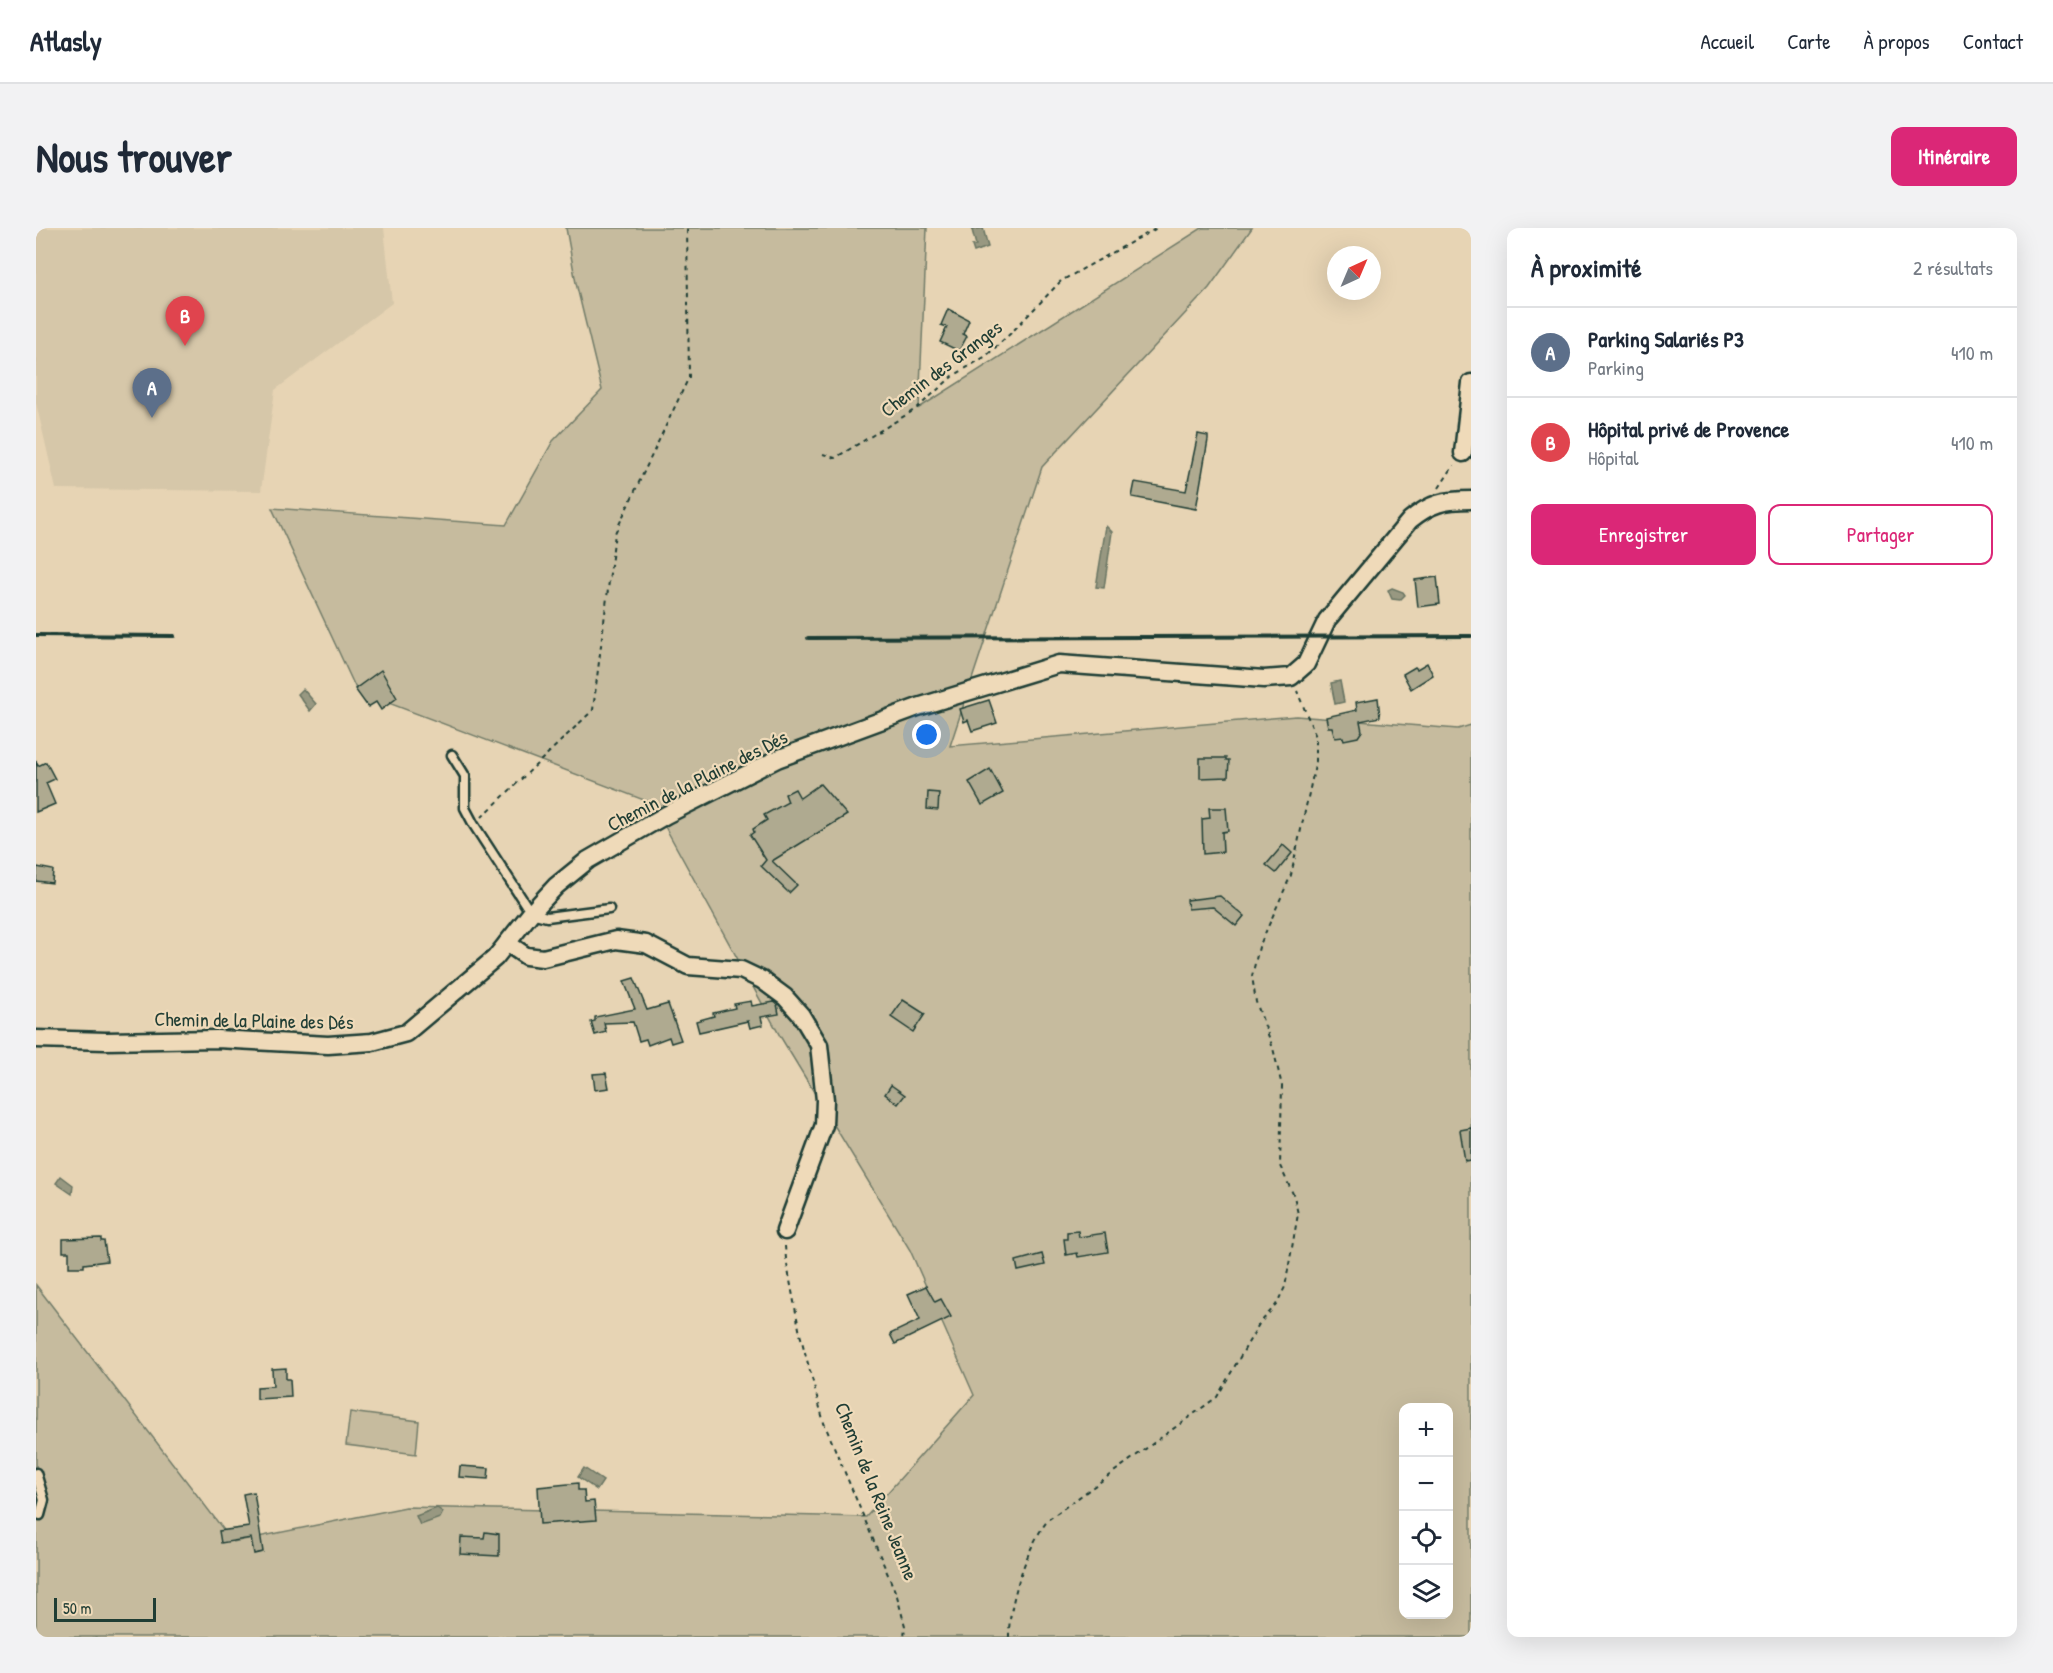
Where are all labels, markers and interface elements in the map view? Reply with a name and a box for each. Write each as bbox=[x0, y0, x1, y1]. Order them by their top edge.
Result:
text: Atlasly bbox=[30, 22, 102, 60]
text: Accueil bbox=[1701, 27, 1754, 56]
text: Carte bbox=[1787, 27, 1831, 56]
text: À propos bbox=[1864, 27, 1930, 56]
text: Contact bbox=[1963, 27, 2023, 56]
button: Itinéraire bbox=[1891, 127, 2017, 186]
text: Nous trouver bbox=[36, 128, 232, 185]
north arrow bbox=[1327, 246, 1381, 300]
text: À proximité bbox=[1531, 250, 1642, 285]
text: 2 résultats bbox=[1913, 254, 1993, 281]
pin: B bbox=[166, 296, 204, 346]
street label: Chemin des Granges bbox=[875, 313, 1008, 423]
text: Parking Salariés P3 bbox=[1588, 324, 1744, 354]
text: A bbox=[1546, 339, 1555, 366]
text: 410 m bbox=[1951, 339, 1993, 366]
text: Parking bbox=[1588, 354, 1644, 381]
pin: A bbox=[132, 368, 172, 418]
text: Hôpital privé de Provence bbox=[1588, 414, 1789, 444]
text: B bbox=[1545, 429, 1556, 456]
text: 410 m bbox=[1951, 429, 1993, 456]
text: Hôpital bbox=[1588, 444, 1639, 471]
button: Enregistrer bbox=[1531, 504, 1756, 565]
button: Partager bbox=[1768, 504, 1993, 565]
your location bbox=[912, 720, 941, 749]
street label: Chemin de la Plaine des Dés bbox=[602, 723, 792, 837]
street label: Chemin de la Plaine des Dés bbox=[154, 1005, 354, 1035]
street label: Chemin de la Reine Jeanne bbox=[829, 1398, 925, 1584]
map controls bbox=[1399, 1403, 1453, 1619]
button: + bbox=[1399, 1403, 1453, 1457]
button: − bbox=[1399, 1457, 1453, 1511]
button: locate bbox=[1399, 1511, 1453, 1565]
button: layers bbox=[1399, 1565, 1453, 1619]
scale bar bbox=[54, 1595, 156, 1622]
text: 50 m bbox=[63, 1597, 92, 1619]

